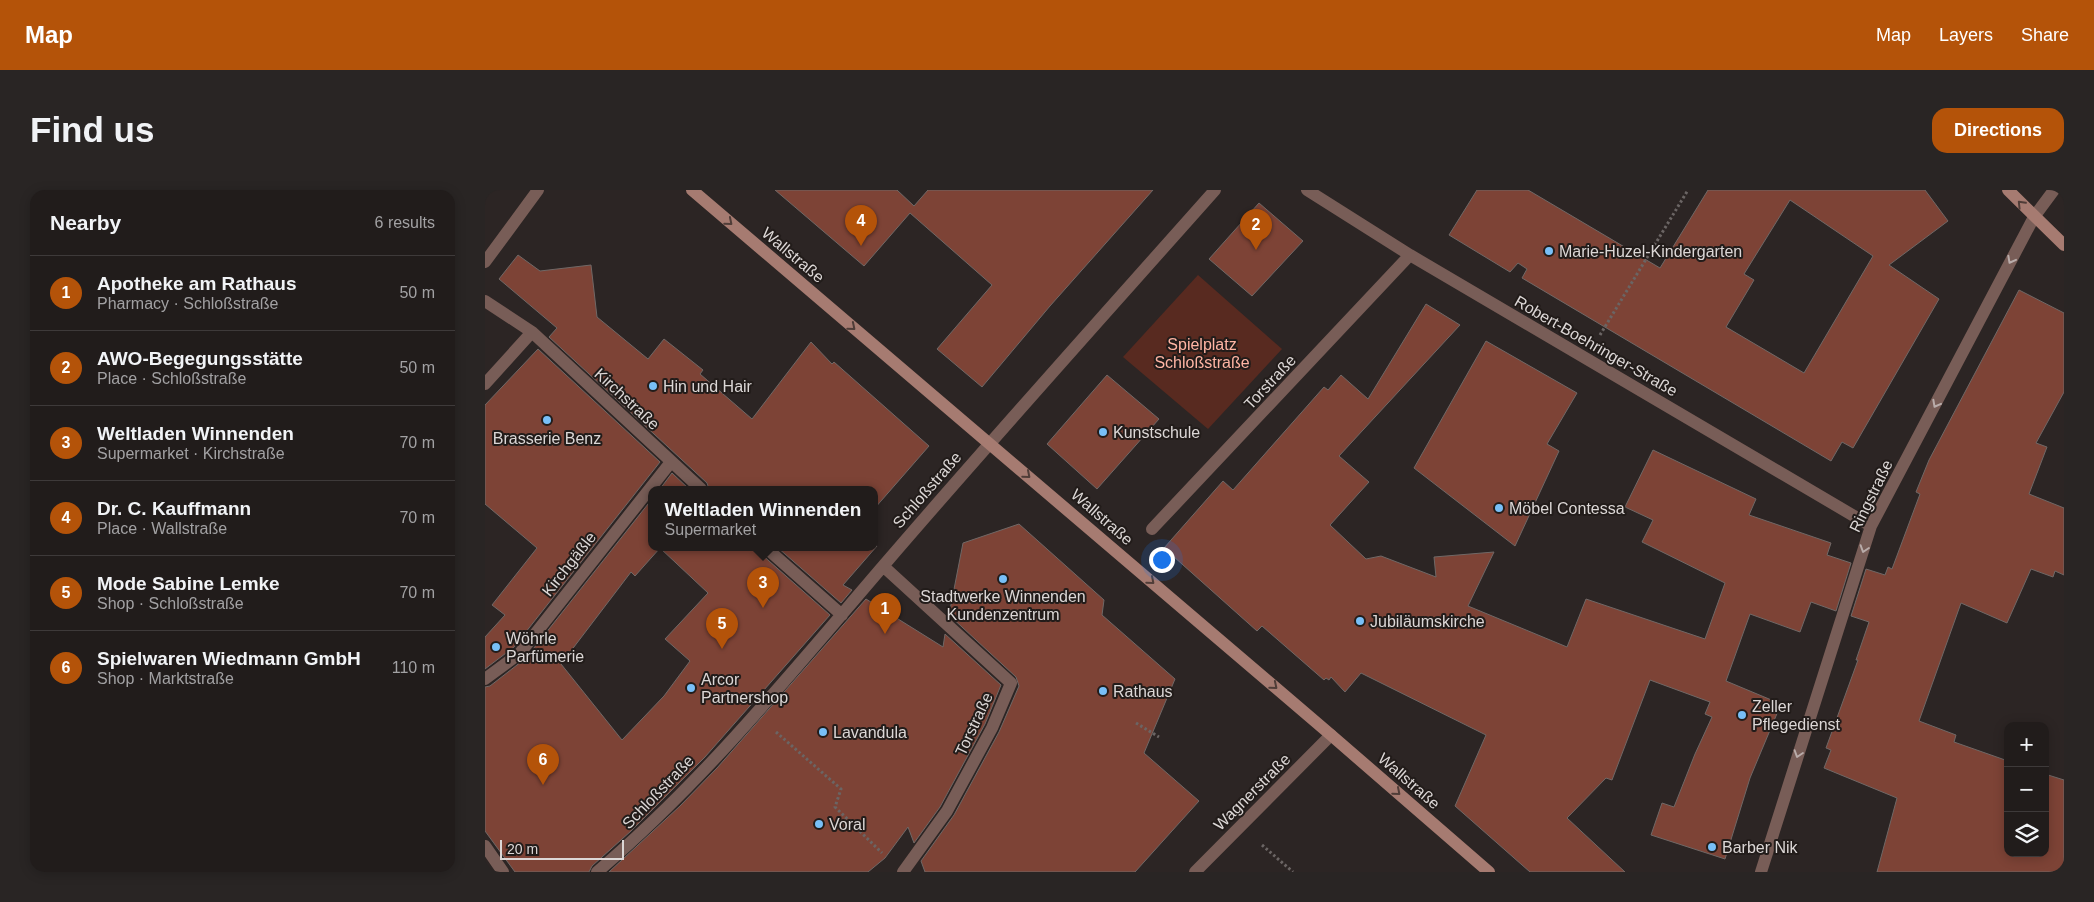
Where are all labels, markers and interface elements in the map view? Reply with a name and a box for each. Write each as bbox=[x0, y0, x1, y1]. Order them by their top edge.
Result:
text: Map bbox=[25, 21, 73, 48]
text: Map bbox=[1876, 25, 1911, 45]
text: Layers bbox=[1939, 25, 1993, 45]
text: Share bbox=[2021, 25, 2069, 45]
button: Directions bbox=[1932, 108, 2064, 153]
text: Find us bbox=[30, 110, 154, 149]
one-way arrow bbox=[2018, 200, 2027, 209]
pin: 4 bbox=[845, 205, 877, 246]
pin: 2 bbox=[1240, 209, 1272, 250]
text: Nearby bbox=[50, 211, 121, 234]
text: 6 results bbox=[375, 214, 435, 231]
one-way arrow bbox=[723, 216, 732, 225]
street label: Wallstraße bbox=[758, 224, 828, 286]
place label: Marie-Huzel-Kindergarten bbox=[1559, 243, 1742, 260]
marker: Marie-Huzel-Kindergarten bbox=[1543, 245, 1555, 257]
one-way arrow bbox=[2008, 255, 2018, 264]
text: Apotheke am Rathaus bbox=[97, 273, 297, 294]
text: 1 bbox=[62, 284, 70, 301]
text: 50 m bbox=[399, 284, 435, 301]
street label: Robert-Boehringer-Straße bbox=[1512, 292, 1680, 400]
text: Pharmacy · Schloßstraße bbox=[97, 295, 278, 312]
one-way arrow bbox=[847, 321, 856, 330]
park label: Spielplatz Schloßstraße bbox=[1154, 336, 1250, 371]
text: AWO-Begegungsstätte bbox=[97, 348, 303, 369]
street label: Torstraße bbox=[1241, 351, 1299, 413]
text: 2 bbox=[62, 359, 70, 376]
text: 50 m bbox=[399, 359, 435, 376]
street label: Kirchstraße bbox=[591, 365, 663, 433]
text: Place · Schloßstraße bbox=[97, 370, 246, 387]
place label: Hin und Hair bbox=[663, 378, 753, 395]
marker: Hin und Hair bbox=[647, 380, 659, 392]
one-way arrow bbox=[1932, 399, 1942, 408]
marker: Brasserie Benz bbox=[541, 414, 553, 426]
text: Weltladen Winnenden bbox=[97, 423, 294, 444]
place label: Kunstschule bbox=[1113, 424, 1200, 441]
marker: Kunstschule bbox=[1097, 426, 1109, 438]
place label: Brasserie Benz bbox=[493, 430, 601, 447]
text: 3 bbox=[62, 434, 70, 451]
text: 70 m bbox=[399, 434, 435, 451]
text: Supermarket · Kirchstraße bbox=[97, 445, 285, 462]
street label: Schloßstraße bbox=[889, 448, 965, 531]
street label: Ringstraße bbox=[1846, 457, 1896, 535]
one-way arrow bbox=[1022, 469, 1031, 478]
popup bbox=[648, 486, 878, 551]
street label: Wallstraße bbox=[1068, 486, 1136, 548]
text: Dr. C. Kauffmann bbox=[97, 498, 251, 519]
text: Weltladen Winnenden bbox=[665, 499, 861, 520]
place label: Möbel Contessa bbox=[1509, 500, 1625, 517]
marker: Möbel Contessa bbox=[1493, 502, 1505, 514]
text: 4 bbox=[62, 509, 70, 526]
text: 70 m bbox=[399, 509, 435, 526]
text: Place · Wallstraße bbox=[97, 520, 227, 537]
text: Supermarket bbox=[665, 521, 756, 538]
street label: Kirchgäßle bbox=[539, 529, 599, 599]
one-way arrow bbox=[1859, 545, 1869, 553]
your location bbox=[1149, 547, 1175, 573]
pin: 3 bbox=[747, 567, 779, 608]
text: Mode Sabine Lemke bbox=[97, 573, 280, 594]
marker: Stadtwerke Winnenden Kundenzentrum bbox=[997, 573, 1009, 585]
one-way arrow bbox=[1145, 575, 1154, 584]
text: 5 bbox=[62, 584, 70, 601]
text: 70 m bbox=[399, 584, 435, 601]
place label: Stadtwerke Winnenden Kundenzentrum bbox=[920, 588, 1086, 623]
pin: 1 bbox=[869, 593, 901, 634]
text: Shop · Schloßstraße bbox=[97, 595, 244, 612]
pin: 5 bbox=[706, 608, 738, 649]
place label: Jubiläumskirche bbox=[1370, 613, 1485, 630]
marker: Jubiläumskirche bbox=[1354, 615, 1366, 627]
place label: Wöhrle Parfümerie bbox=[506, 630, 584, 665]
marker: Wöhrle Parfümerie bbox=[490, 641, 502, 653]
text: Spielwaren Wiedmann GmbH bbox=[97, 648, 361, 669]
text: 6 bbox=[62, 659, 70, 676]
text: 110 m bbox=[392, 659, 435, 676]
text: Shop · Marktstraße bbox=[97, 670, 234, 687]
place label: Arcor Partnershop bbox=[701, 671, 788, 706]
one-way arrow bbox=[1269, 680, 1278, 689]
marker: Arcor Partnershop bbox=[685, 682, 697, 694]
place label: Rathaus bbox=[1113, 683, 1173, 700]
marker: Rathaus bbox=[1097, 685, 1109, 697]
street label: Torstraße bbox=[952, 690, 996, 758]
place label: Zeller Pflegedienst bbox=[1752, 698, 1841, 733]
marker: Zeller Pflegedienst bbox=[1736, 709, 1748, 721]
map controls bbox=[2004, 722, 2049, 857]
button: + bbox=[2004, 722, 2049, 767]
place label: Lavandula bbox=[833, 724, 907, 741]
marker: Lavandula bbox=[817, 726, 829, 738]
pin: 6 bbox=[527, 744, 559, 785]
street label: Wagnerstraße bbox=[1210, 750, 1294, 834]
street label: Wallstraße bbox=[1375, 750, 1443, 812]
one-way arrow bbox=[1794, 750, 1804, 758]
street label: Schloßstraße bbox=[619, 752, 697, 832]
button: − bbox=[2004, 767, 2049, 812]
one-way arrow bbox=[1392, 786, 1401, 795]
button: layers bbox=[2004, 812, 2049, 857]
place label: Voral bbox=[829, 816, 865, 833]
marker: Voral bbox=[813, 818, 825, 830]
scale bar bbox=[500, 837, 624, 860]
place label: Barber Nik bbox=[1722, 839, 1799, 856]
text: 20 m bbox=[507, 841, 538, 857]
marker: Barber Nik bbox=[1706, 841, 1718, 853]

